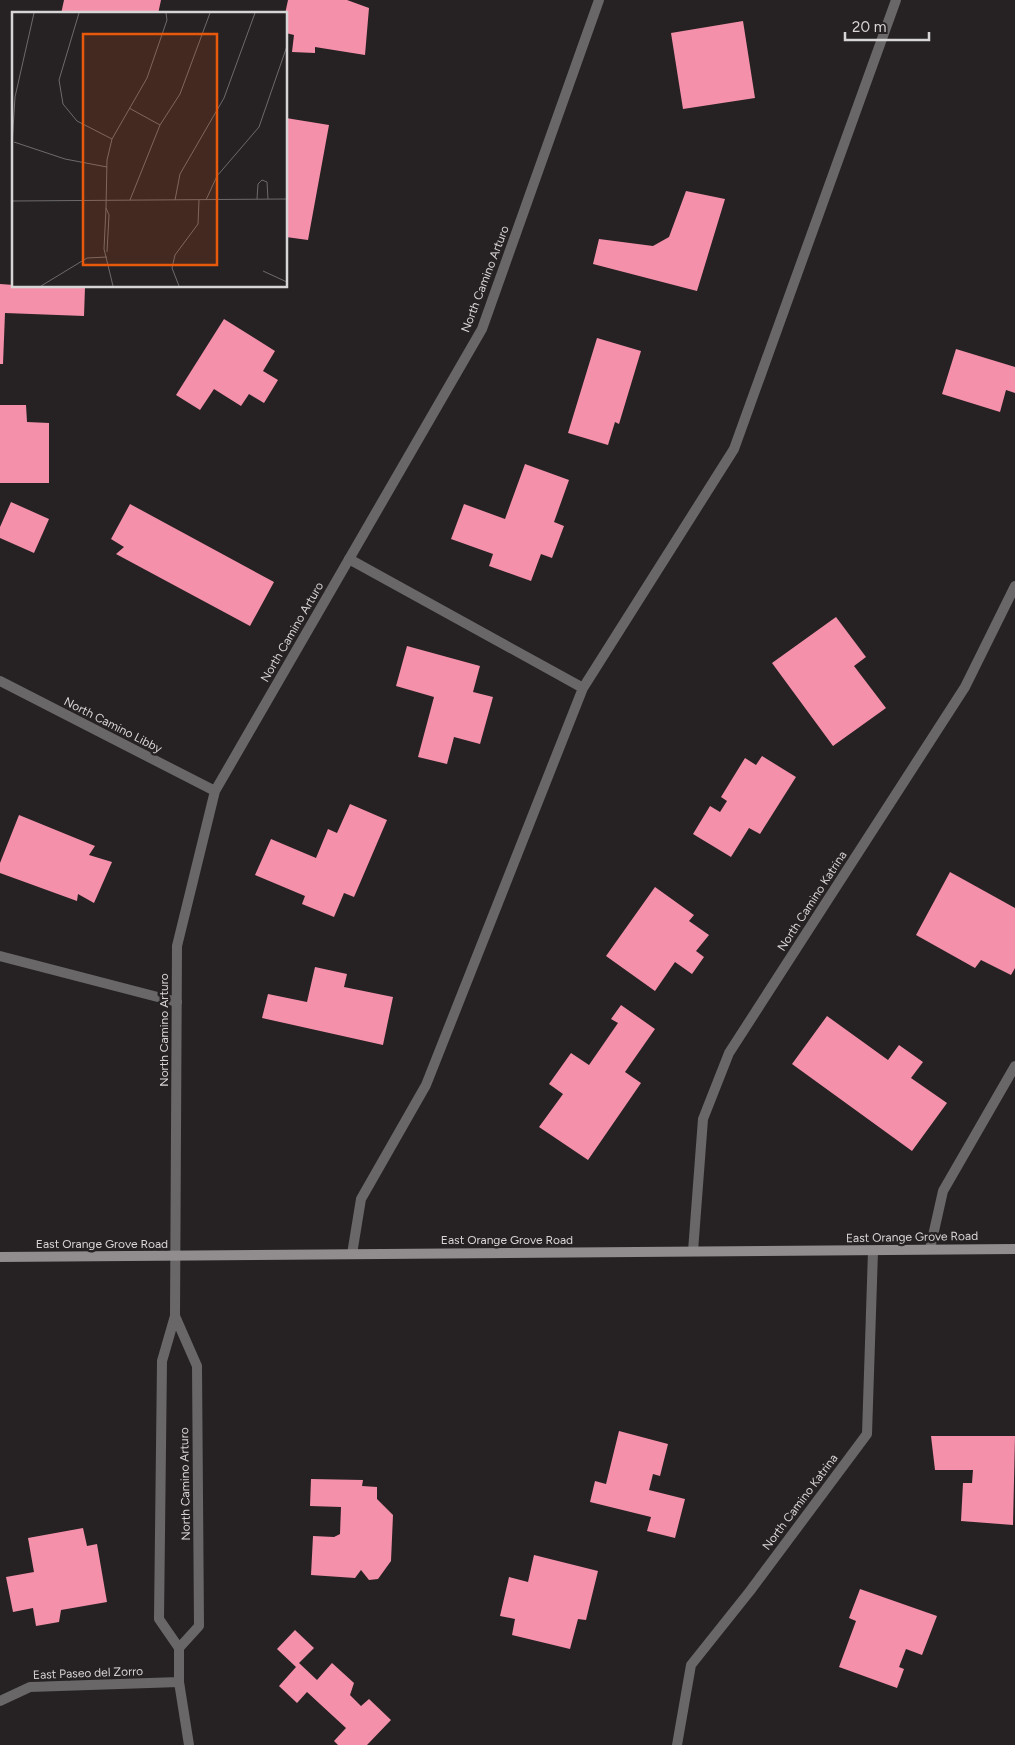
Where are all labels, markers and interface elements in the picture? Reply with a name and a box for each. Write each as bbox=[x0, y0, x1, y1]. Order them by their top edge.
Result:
scale bar bbox=[845, 10, 929, 42]
inset map bbox=[12, 12, 288, 288]
text: 20 m bbox=[852, 18, 886, 36]
street label: North Camino Arturo bbox=[458, 224, 512, 334]
street label: North Camino Arturo bbox=[258, 579, 326, 685]
street label: North Camino Libby bbox=[62, 694, 165, 756]
street label: North Camino Katrina bbox=[774, 848, 850, 954]
street label: North Camino Arturo bbox=[157, 973, 171, 1087]
street label: East Orange Grove Road bbox=[846, 1229, 978, 1245]
street label: East Orange Grove Road bbox=[441, 1233, 573, 1247]
street label: East Orange Grove Road bbox=[36, 1237, 168, 1251]
street label: North Camino Arturo bbox=[177, 1427, 193, 1541]
street label: North Camino Katrina bbox=[759, 1451, 841, 1553]
street label: East Paseo del Zorro bbox=[33, 1664, 143, 1682]

